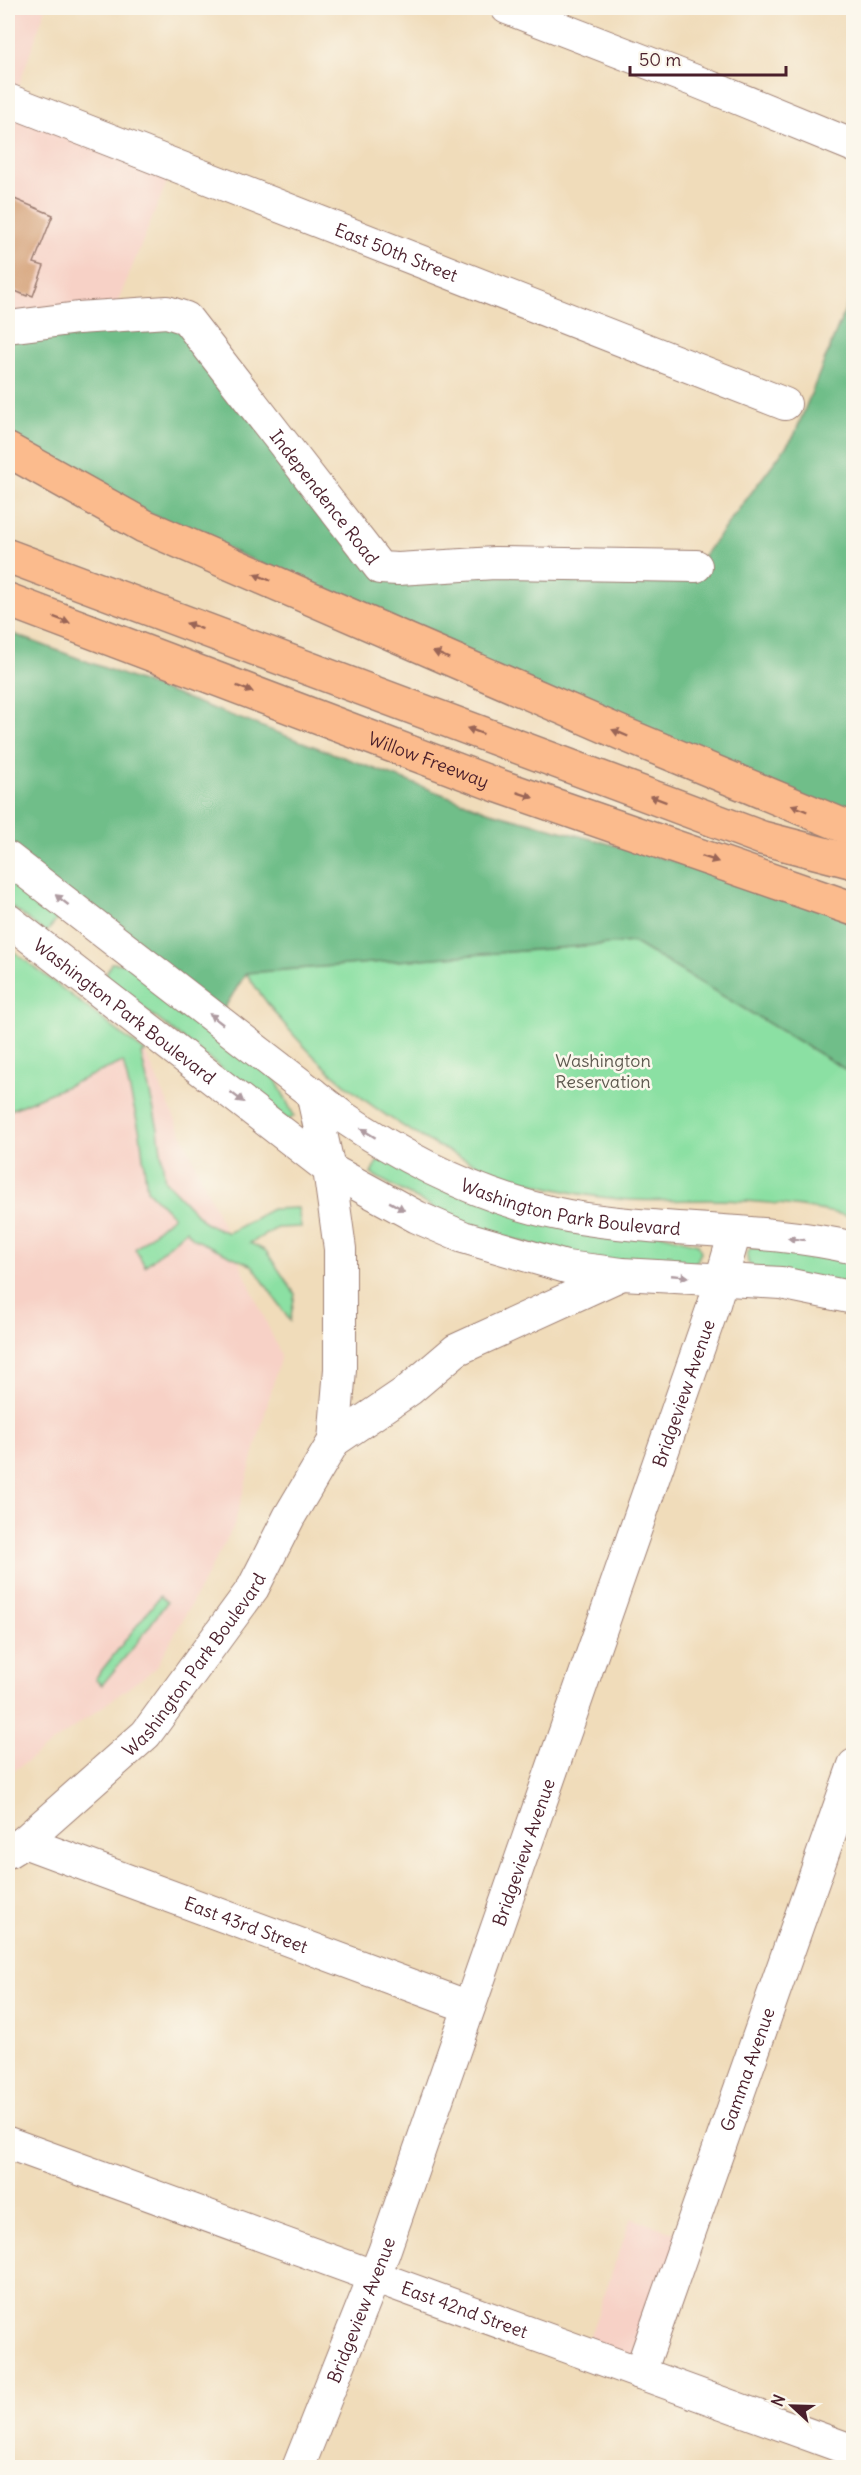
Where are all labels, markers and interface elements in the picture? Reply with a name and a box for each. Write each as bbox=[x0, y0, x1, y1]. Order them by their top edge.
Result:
scale bar bbox=[630, 39, 786, 77]
text: 50 m bbox=[639, 48, 681, 71]
street label: East 50th Street bbox=[331, 217, 461, 286]
street label: Independence Road bbox=[265, 425, 384, 569]
one-way arrow bbox=[253, 573, 270, 582]
one-way arrow bbox=[53, 616, 71, 626]
one-way arrow bbox=[185, 621, 203, 631]
one-way arrow bbox=[431, 650, 449, 660]
one-way arrow bbox=[236, 685, 254, 695]
one-way arrow bbox=[466, 725, 484, 735]
street label: Willow Freeway bbox=[365, 726, 492, 793]
one-way arrow bbox=[610, 728, 628, 738]
one-way arrow bbox=[517, 790, 535, 800]
one-way arrow bbox=[649, 794, 667, 803]
one-way arrow bbox=[790, 803, 808, 813]
one-way arrow bbox=[701, 854, 719, 864]
one-way arrow bbox=[54, 893, 70, 906]
street label: Washington Park Boulevard bbox=[29, 933, 221, 1089]
one-way arrow bbox=[209, 1014, 224, 1026]
park label: Washington Reservation bbox=[555, 1049, 651, 1093]
one-way arrow bbox=[229, 1090, 244, 1102]
one-way arrow bbox=[360, 1128, 376, 1139]
street label: Washington Park Boulevard bbox=[458, 1173, 682, 1240]
one-way arrow bbox=[389, 1201, 406, 1211]
one-way arrow bbox=[786, 1234, 805, 1243]
one-way arrow bbox=[671, 1271, 690, 1281]
street label: Bridgeview Avenue bbox=[647, 1316, 719, 1470]
street label: Washington Park Boulevard bbox=[117, 1569, 270, 1761]
street label: Bridgeview Avenue bbox=[487, 1775, 560, 1929]
street label: East 43rd Street bbox=[181, 1891, 311, 1958]
street label: Gamma Avenue bbox=[715, 2004, 779, 2134]
street label: Bridgeview Avenue bbox=[322, 2234, 400, 2386]
street label: East 42nd Street bbox=[398, 2276, 531, 2343]
north arrow bbox=[762, 2376, 822, 2436]
text: N bbox=[767, 2392, 789, 2409]

